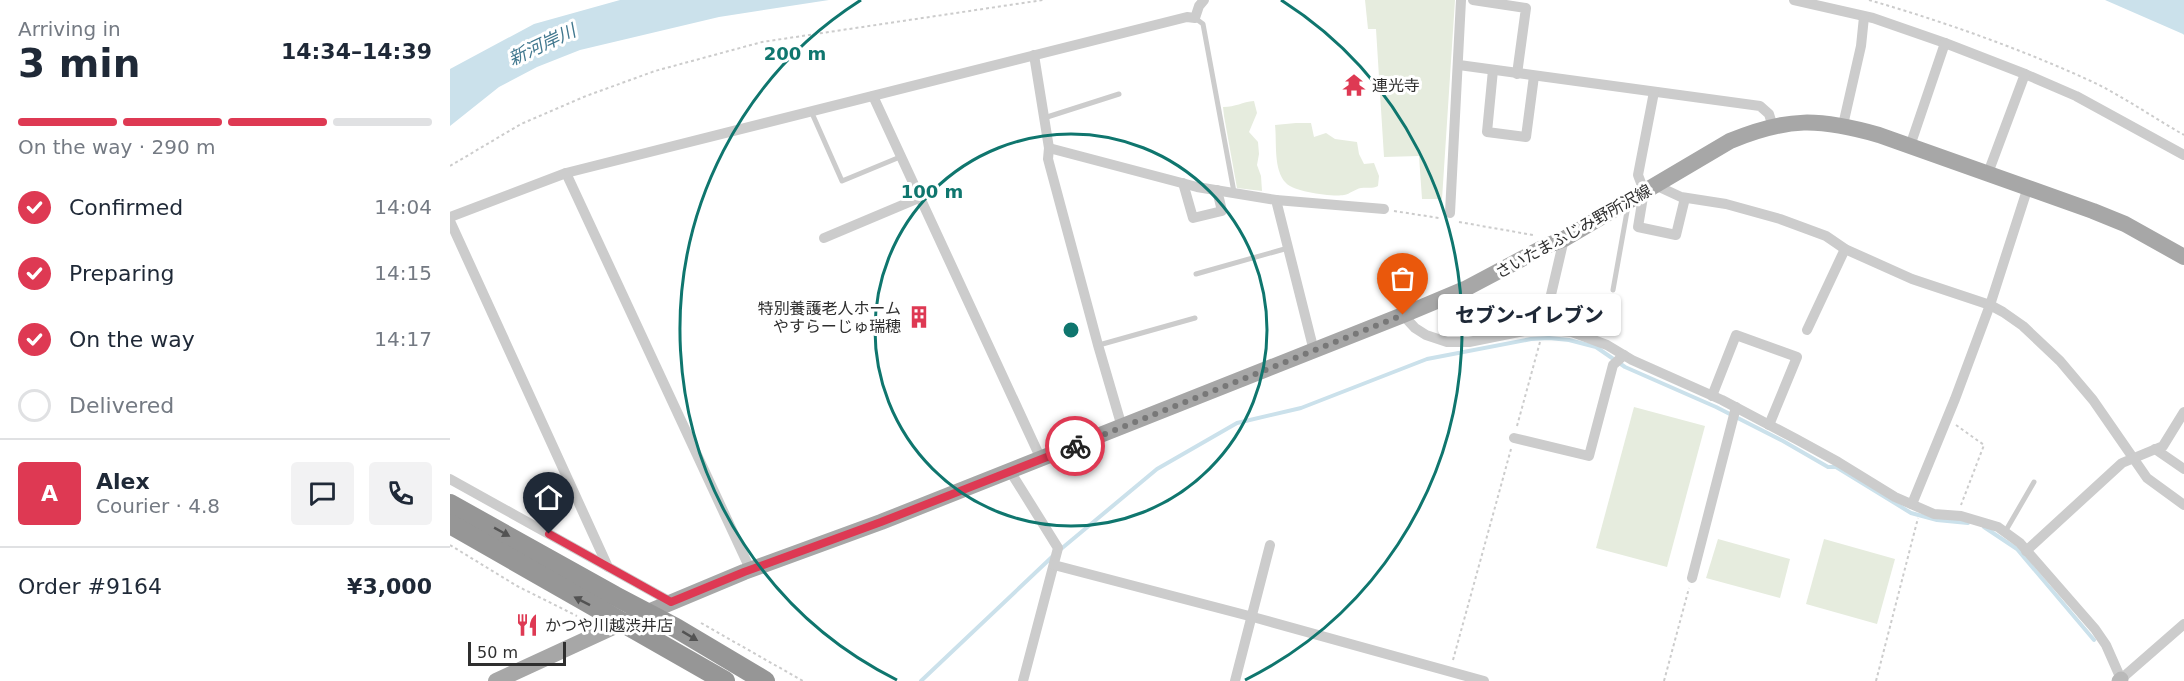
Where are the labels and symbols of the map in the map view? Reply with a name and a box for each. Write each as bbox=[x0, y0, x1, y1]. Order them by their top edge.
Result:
water label: 新河岸川 bbox=[505, 19, 581, 69]
text: 200 m bbox=[764, 43, 826, 64]
temple icon: 連光寺 bbox=[1341, 72, 1367, 98]
place label: 連光寺 bbox=[1372, 76, 1420, 95]
text: 100 m bbox=[901, 181, 963, 202]
street label: さいたまふじみ野所沢線 bbox=[1492, 181, 1655, 282]
pin bbox=[1377, 253, 1428, 315]
callout: セブン-イレブン bbox=[1439, 294, 1622, 336]
place label: 特別養護老人ホーム やすらーじゅ瑞穂 bbox=[757, 299, 901, 336]
building icon: 特別養護老人ホーム やすらーじゅ瑞穂 bbox=[906, 304, 932, 330]
centre of rings bbox=[1061, 320, 1081, 340]
courier bbox=[1045, 416, 1105, 476]
pin bbox=[523, 472, 574, 534]
one-way arrow bbox=[493, 527, 510, 537]
one-way arrow bbox=[574, 596, 591, 605]
restaurant icon: かつや川越渋井店 bbox=[514, 612, 540, 638]
place label: かつや川越渋井店 bbox=[545, 616, 673, 635]
one-way arrow bbox=[682, 631, 699, 641]
scale bar bbox=[468, 639, 566, 666]

